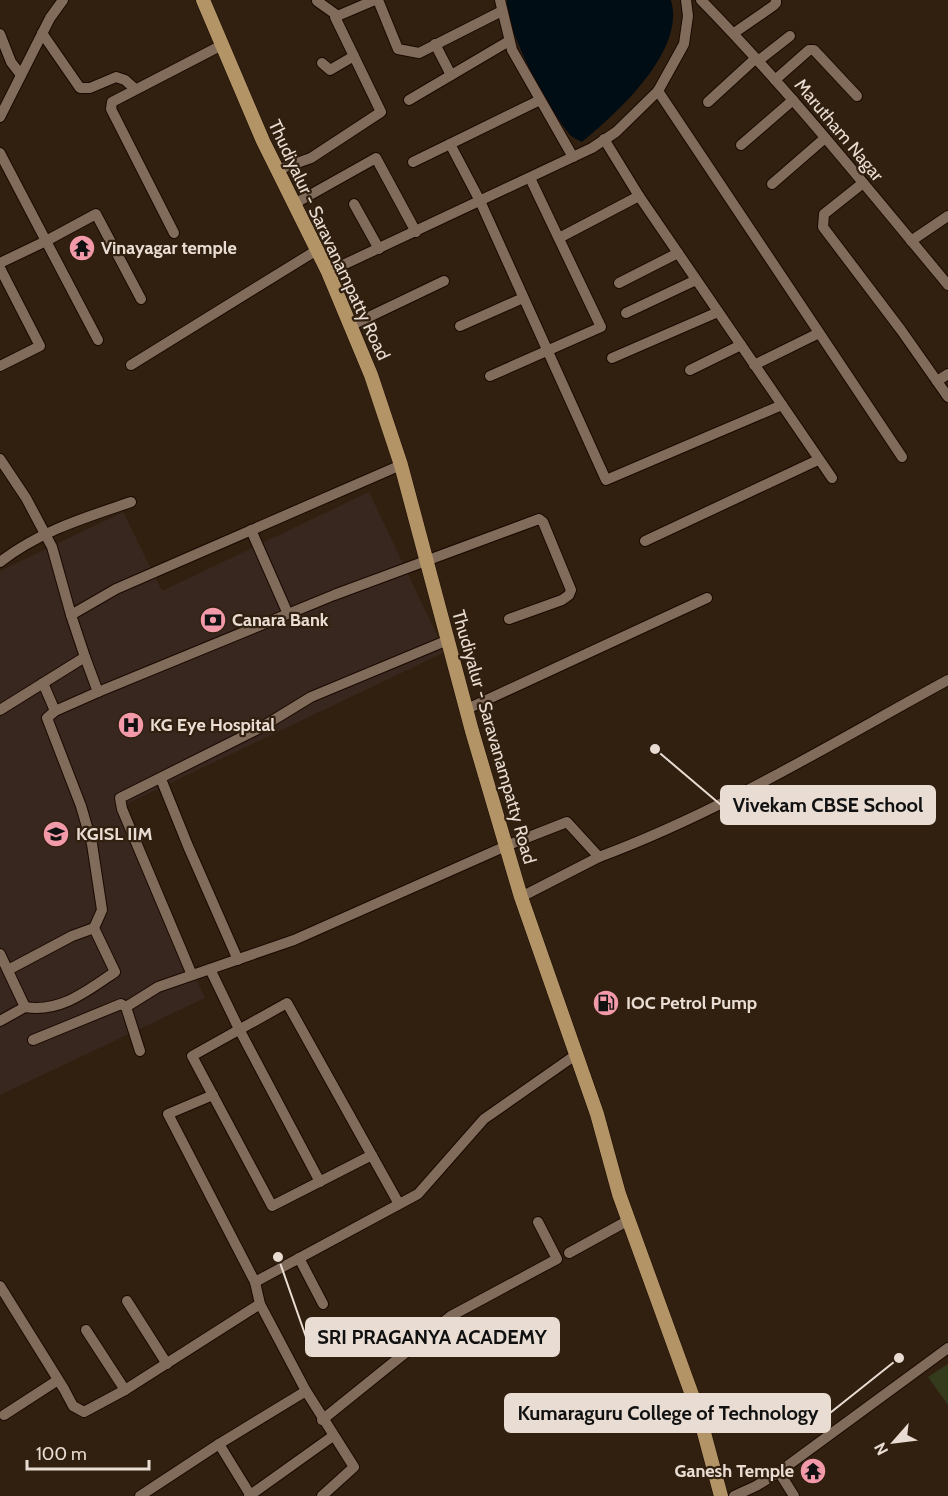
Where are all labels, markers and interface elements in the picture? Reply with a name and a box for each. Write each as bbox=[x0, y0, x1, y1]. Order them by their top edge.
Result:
street label: Marutham Nagar bbox=[790, 74, 888, 186]
street label: Thudiyalur - Saravanampatty Road bbox=[263, 116, 395, 364]
temple icon: Vinayagar temple bbox=[67, 233, 97, 263]
place label: Vinayagar temple bbox=[101, 237, 237, 259]
bank icon: Canara Bank bbox=[198, 605, 228, 635]
street label: Thudiyalur - Saravanampatty Road bbox=[447, 608, 541, 866]
place label: Canara Bank bbox=[232, 609, 329, 631]
hospital icon: KG Eye Hospital bbox=[116, 710, 146, 740]
place label: KG Eye Hospital bbox=[150, 714, 275, 736]
callout: Vivekam CBSE School bbox=[721, 786, 935, 824]
text: Vivekam CBSE School bbox=[733, 793, 923, 817]
school or university icon: KGISL IIM bbox=[41, 819, 71, 849]
place label: KGISL IIM bbox=[76, 823, 152, 845]
fuel station icon: IOC Petrol Pump bbox=[591, 988, 621, 1018]
place label: IOC Petrol Pump bbox=[626, 992, 757, 1014]
callout: SRI PRAGANYA ACADEMY bbox=[306, 1318, 559, 1356]
text: SRI PRAGANYA ACADEMY bbox=[317, 1325, 548, 1349]
callout: Kumaraguru College of Technology bbox=[505, 1394, 830, 1432]
text: Kumaraguru College of Technology bbox=[517, 1401, 819, 1425]
north arrow bbox=[864, 1412, 924, 1472]
scale bar bbox=[27, 1433, 148, 1471]
text: N bbox=[870, 1439, 892, 1458]
text: 100 m bbox=[36, 1443, 87, 1465]
temple icon: Ganesh Temple bbox=[798, 1456, 828, 1486]
place label: Ganesh Temple bbox=[675, 1460, 794, 1482]

